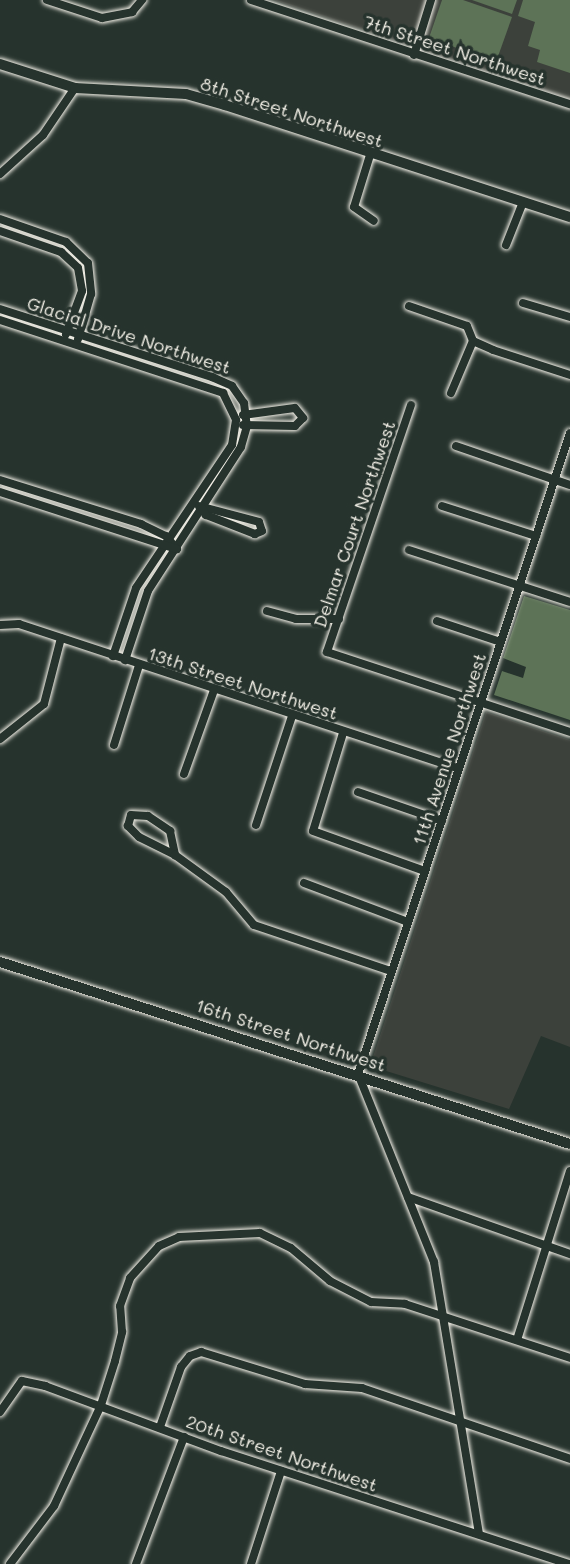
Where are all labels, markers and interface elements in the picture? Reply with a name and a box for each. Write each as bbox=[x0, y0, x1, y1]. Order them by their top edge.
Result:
street label: 7th Street Northwest bbox=[361, 10, 549, 90]
street label: 8th Street Northwest bbox=[198, 72, 386, 152]
street label: Glacial Drive Northwest bbox=[24, 292, 234, 378]
street label: Delmar Court Northwest bbox=[308, 418, 400, 630]
street label: 13th Street Northwest bbox=[145, 642, 341, 724]
street label: 11th Avenue Northwest bbox=[408, 650, 490, 848]
street label: 16th Street Northwest bbox=[193, 994, 389, 1076]
street label: 20th Street Northwest bbox=[184, 1410, 380, 1496]

